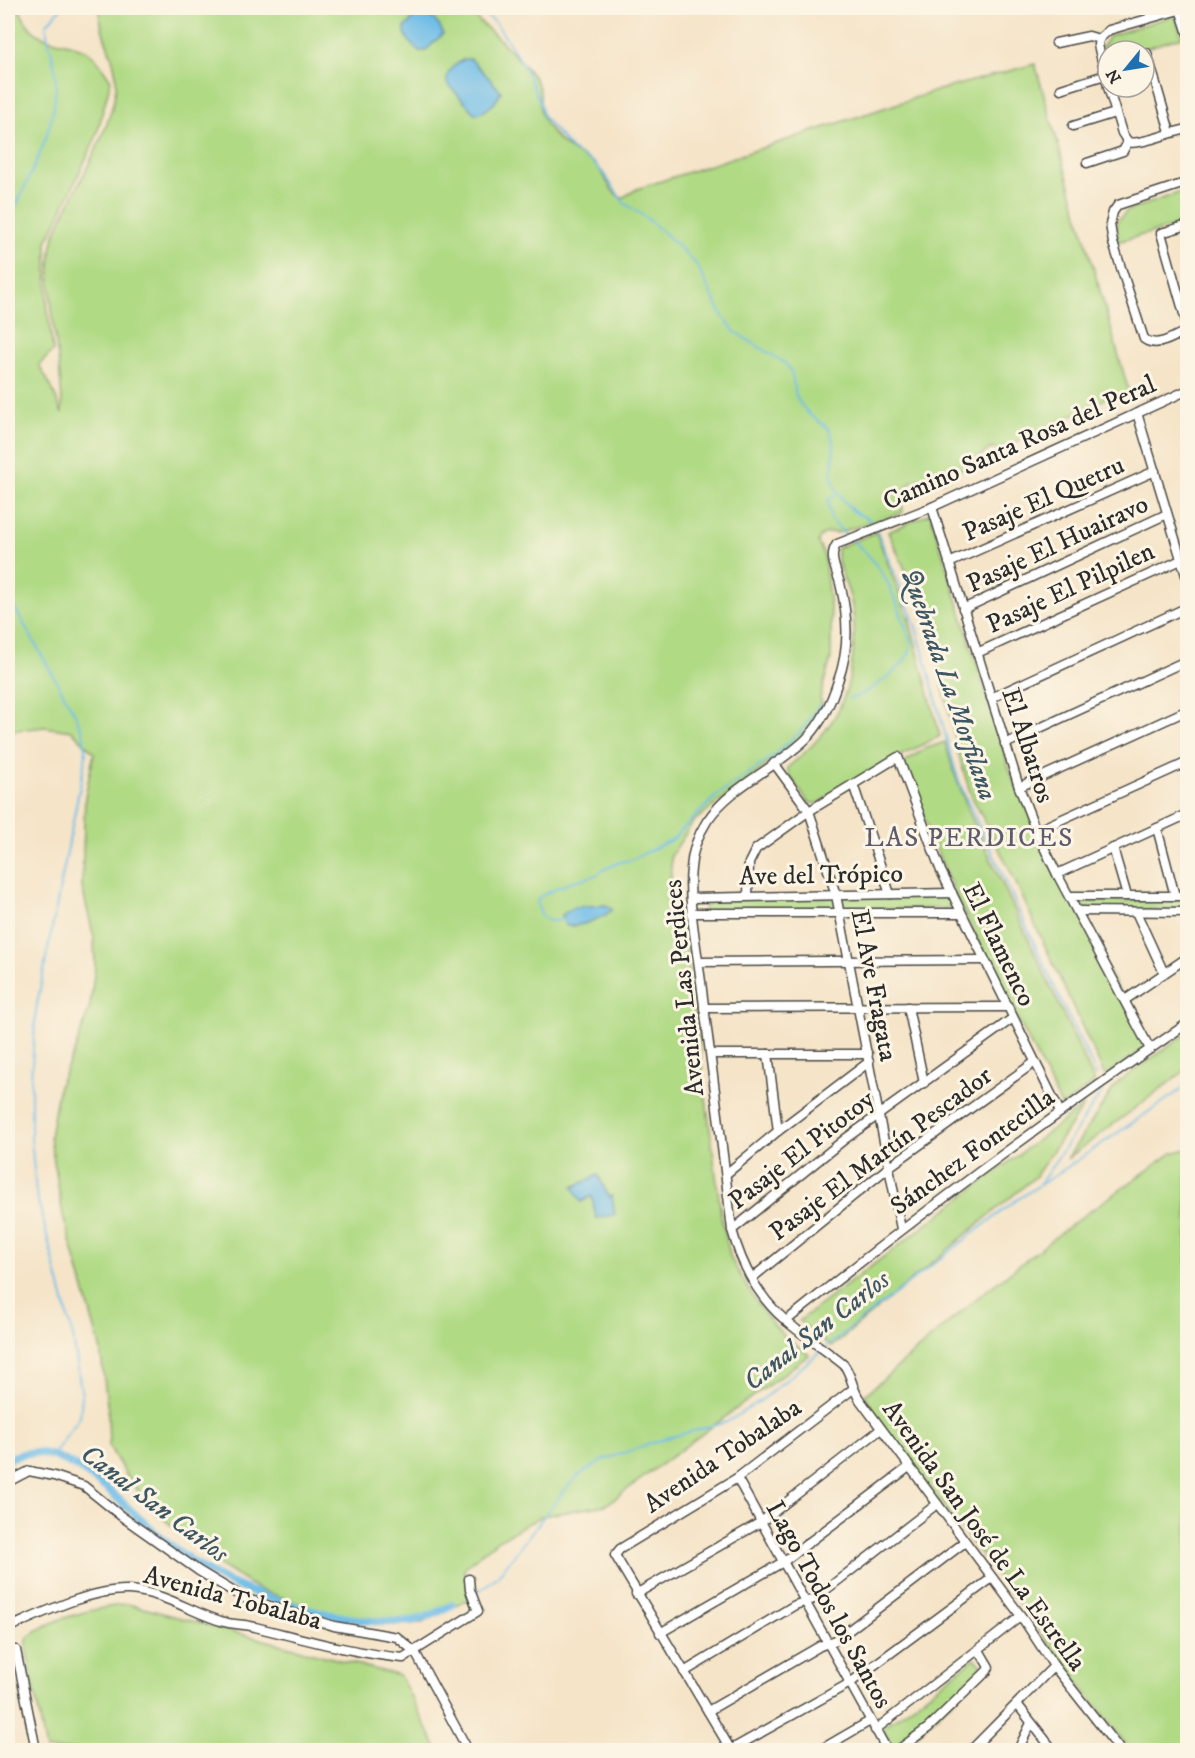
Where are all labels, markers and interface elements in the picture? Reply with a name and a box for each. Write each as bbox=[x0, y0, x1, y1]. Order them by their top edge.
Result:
north arrow bbox=[1096, 39, 1156, 99]
text: N bbox=[1102, 65, 1126, 87]
street label: Camino Santa Rosa del Peral bbox=[878, 368, 1162, 519]
street label: Pasaje El Quetru bbox=[958, 449, 1130, 550]
street label: Pasaje El Huairavo bbox=[962, 488, 1154, 601]
street label: Pasaje El Pilpilen bbox=[981, 535, 1160, 642]
water label: Quebrada La Morfilana bbox=[893, 564, 1005, 805]
street label: El Albatros bbox=[994, 684, 1062, 807]
district label: LAS PERDICES bbox=[864, 821, 1074, 855]
street label: Ave del Trópico bbox=[739, 858, 903, 893]
street label: El Flamenco bbox=[954, 877, 1043, 1012]
street label: Avenida Las Perdices bbox=[657, 878, 712, 1098]
street label: El Ave Fragata bbox=[843, 907, 904, 1064]
street label: Pasaje El Martín Pescador bbox=[763, 1059, 999, 1249]
street label: Sánchez Fontecilla bbox=[884, 1081, 1062, 1223]
street label: Pasaje El Pitotoy bbox=[722, 1083, 882, 1217]
water label: Canal San Carlos bbox=[737, 1263, 897, 1399]
street label: Avenida Tobalaba bbox=[638, 1391, 808, 1521]
street label: Avenida San José de La Estrella bbox=[874, 1394, 1093, 1678]
water label: Canal San Carlos bbox=[74, 1437, 236, 1571]
street label: Lago Todos los Santos bbox=[758, 1495, 899, 1714]
street label: Avenida Tobalaba bbox=[140, 1559, 325, 1638]

